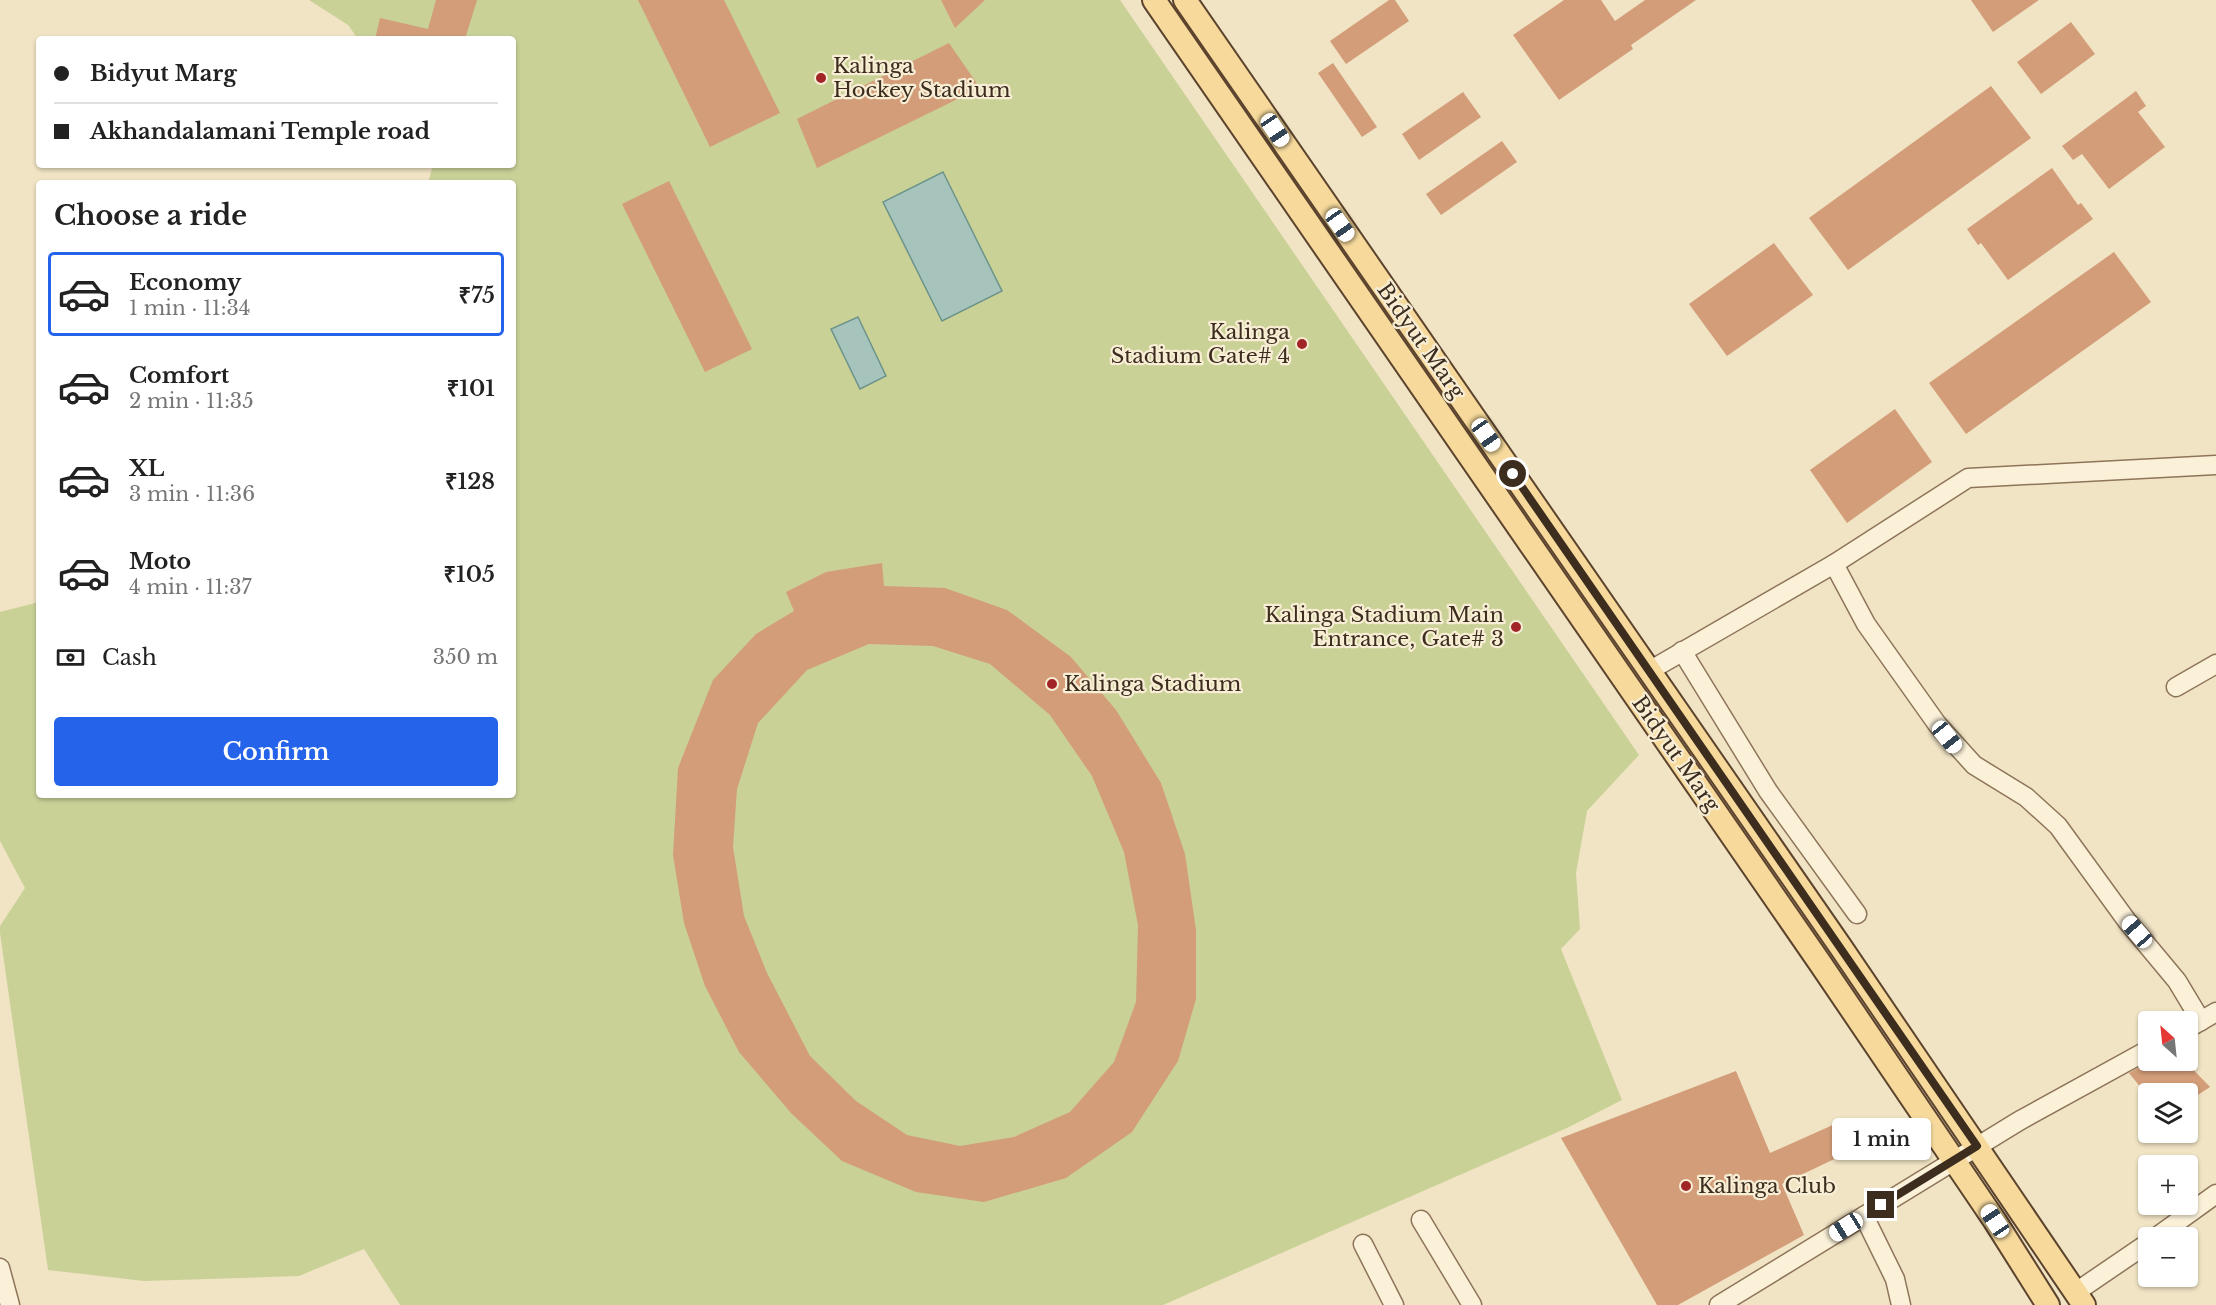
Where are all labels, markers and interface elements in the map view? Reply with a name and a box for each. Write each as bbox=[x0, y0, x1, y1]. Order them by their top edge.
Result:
place label: Kalinga Hockey Stadium bbox=[833, 53, 1011, 103]
text: Bidyut Marg bbox=[90, 60, 237, 87]
marker: Kalinga Hockey Stadium bbox=[814, 71, 828, 85]
car bbox=[1257, 110, 1293, 150]
text: Akhandalamani Temple road bbox=[90, 118, 430, 145]
text: Choose a ride bbox=[54, 199, 247, 232]
car bbox=[1322, 205, 1358, 245]
icon: car bbox=[57, 267, 111, 321]
text: Economy bbox=[129, 269, 241, 296]
street label: Bidyut Marg bbox=[1371, 278, 1471, 404]
text: ₹75 bbox=[459, 282, 495, 309]
text: 1 min · 11:34 bbox=[129, 296, 250, 320]
place label: Kalinga Stadium Gate# 4 bbox=[1111, 319, 1290, 369]
marker: Kalinga Stadium Gate# 4 bbox=[1295, 337, 1309, 351]
icon: car bbox=[57, 360, 111, 414]
text: Comfort bbox=[129, 362, 229, 389]
text: ₹101 bbox=[447, 375, 495, 402]
text: 2 min · 11:35 bbox=[129, 389, 254, 413]
car bbox=[1468, 415, 1504, 455]
icon: car bbox=[57, 453, 111, 507]
text: XL bbox=[129, 455, 164, 482]
route start bbox=[1499, 460, 1526, 487]
text: ₹128 bbox=[445, 468, 495, 495]
text: 3 min · 11:36 bbox=[129, 482, 255, 506]
icon: car bbox=[57, 546, 111, 600]
text: Moto bbox=[129, 548, 191, 575]
text: ₹105 bbox=[444, 561, 495, 588]
text: 4 min · 11:37 bbox=[129, 575, 252, 599]
place label: Kalinga Stadium Main Entrance, Gate# 3 bbox=[1264, 602, 1504, 652]
marker: Kalinga Stadium Main Entrance, Gate# 3 bbox=[1509, 620, 1523, 634]
icon: cash bbox=[54, 641, 87, 674]
text: Cash bbox=[102, 644, 157, 671]
text: 350 m bbox=[433, 645, 498, 669]
place label: Kalinga Stadium bbox=[1064, 671, 1242, 697]
marker: Kalinga Stadium bbox=[1045, 677, 1059, 691]
street label: Bidyut Marg bbox=[1626, 691, 1726, 817]
button: Confirm bbox=[54, 717, 498, 786]
car bbox=[1929, 717, 1965, 757]
car bbox=[2118, 913, 2156, 951]
north arrow bbox=[2138, 1011, 2198, 1071]
map controls bbox=[2138, 1011, 2198, 1287]
button: layers bbox=[2138, 1083, 2198, 1143]
callout: 1 min bbox=[1832, 1118, 1930, 1160]
text: 1 min bbox=[1853, 1127, 1910, 1151]
button: + bbox=[2138, 1155, 2198, 1215]
place label: Kalinga Club bbox=[1698, 1173, 1836, 1199]
marker: Kalinga Club bbox=[1679, 1179, 1693, 1193]
route end bbox=[1867, 1191, 1894, 1218]
car bbox=[1977, 1201, 2013, 1241]
car bbox=[1826, 1210, 1866, 1244]
button: − bbox=[2138, 1227, 2198, 1287]

